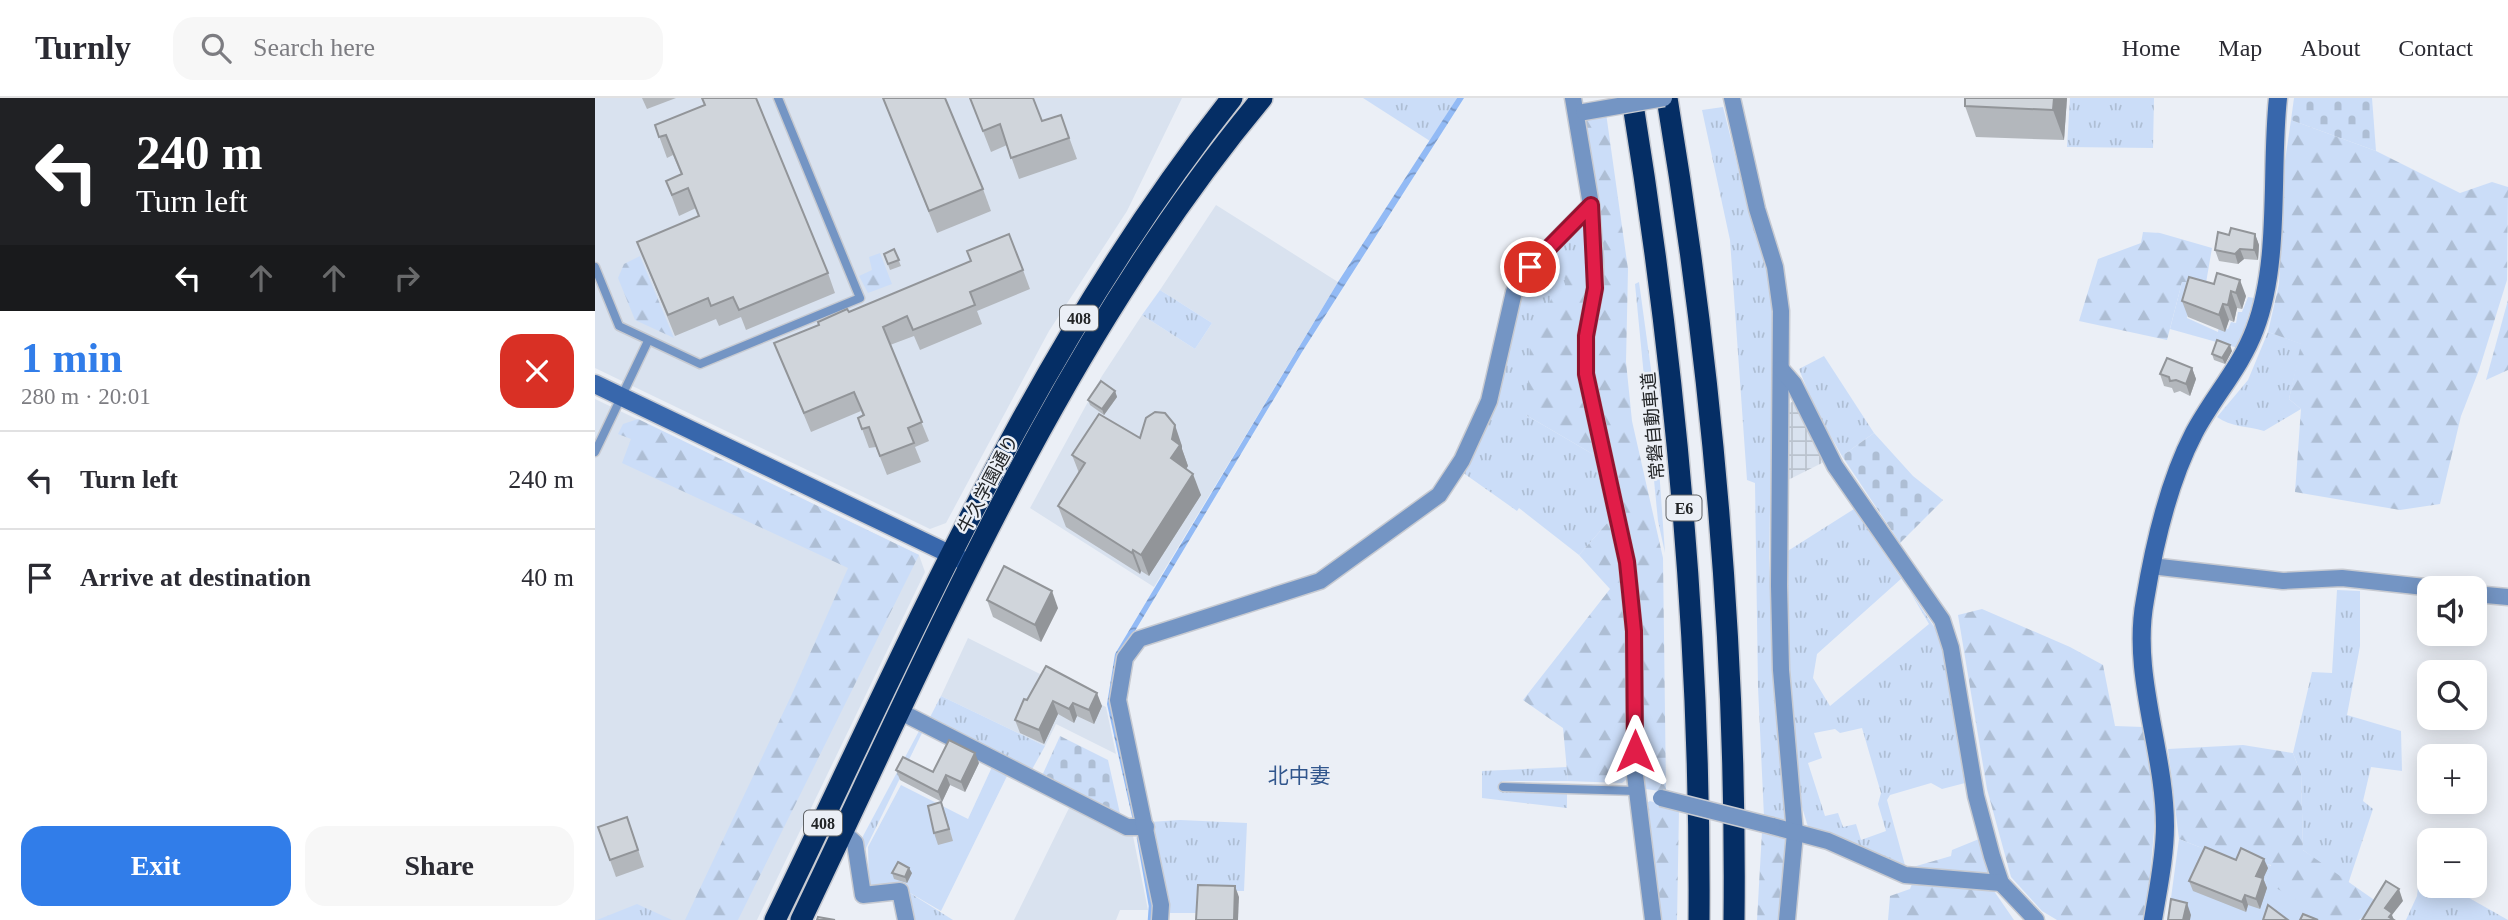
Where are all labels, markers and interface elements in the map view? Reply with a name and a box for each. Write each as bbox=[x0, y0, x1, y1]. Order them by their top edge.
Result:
search box bbox=[173, 17, 663, 80]
icon: search bbox=[197, 29, 235, 67]
text: Turnly bbox=[35, 30, 131, 66]
text: Search here bbox=[253, 33, 375, 62]
text: Home bbox=[2122, 35, 2180, 61]
text: Map bbox=[2218, 35, 2262, 61]
text: About bbox=[2300, 35, 2360, 61]
text: Contact bbox=[2398, 35, 2473, 61]
text: 240 m bbox=[136, 125, 263, 180]
icon: left bbox=[21, 126, 112, 217]
text: Turn left bbox=[136, 183, 248, 219]
pin bbox=[1500, 237, 1560, 297]
icon: arrive bbox=[1511, 248, 1549, 286]
icon: left bbox=[169, 259, 207, 297]
icon: ahead bbox=[242, 259, 280, 297]
icon: ahead bbox=[315, 259, 353, 297]
icon: right bbox=[388, 259, 426, 297]
road number: 408 bbox=[1060, 306, 1098, 330]
button: close bbox=[500, 334, 574, 408]
text: 1 min bbox=[21, 335, 123, 381]
street label: 常磐自動車道 bbox=[1638, 371, 1668, 481]
text: 280 m · 20:01 bbox=[21, 384, 151, 409]
street label: 牛久学園通り bbox=[954, 432, 1022, 536]
icon: left bbox=[21, 461, 59, 499]
text: Turn left bbox=[80, 465, 178, 494]
text: 240 m bbox=[508, 465, 574, 494]
road number: E6 bbox=[1667, 496, 1701, 520]
icon: arrive bbox=[21, 559, 59, 597]
text: Arrive at destination bbox=[80, 563, 311, 592]
text: 40 m bbox=[521, 563, 574, 592]
map controls bbox=[2417, 576, 2487, 898]
button: sound bbox=[2417, 576, 2487, 646]
button: search bbox=[2417, 660, 2487, 730]
position arrow bbox=[1598, 714, 1672, 788]
button: + bbox=[2417, 744, 2487, 814]
district label: 北中妻 bbox=[1268, 764, 1331, 788]
road number: 408 bbox=[804, 810, 842, 836]
button: Exit bbox=[21, 826, 291, 906]
button: Share bbox=[305, 826, 574, 906]
button: − bbox=[2417, 828, 2487, 898]

